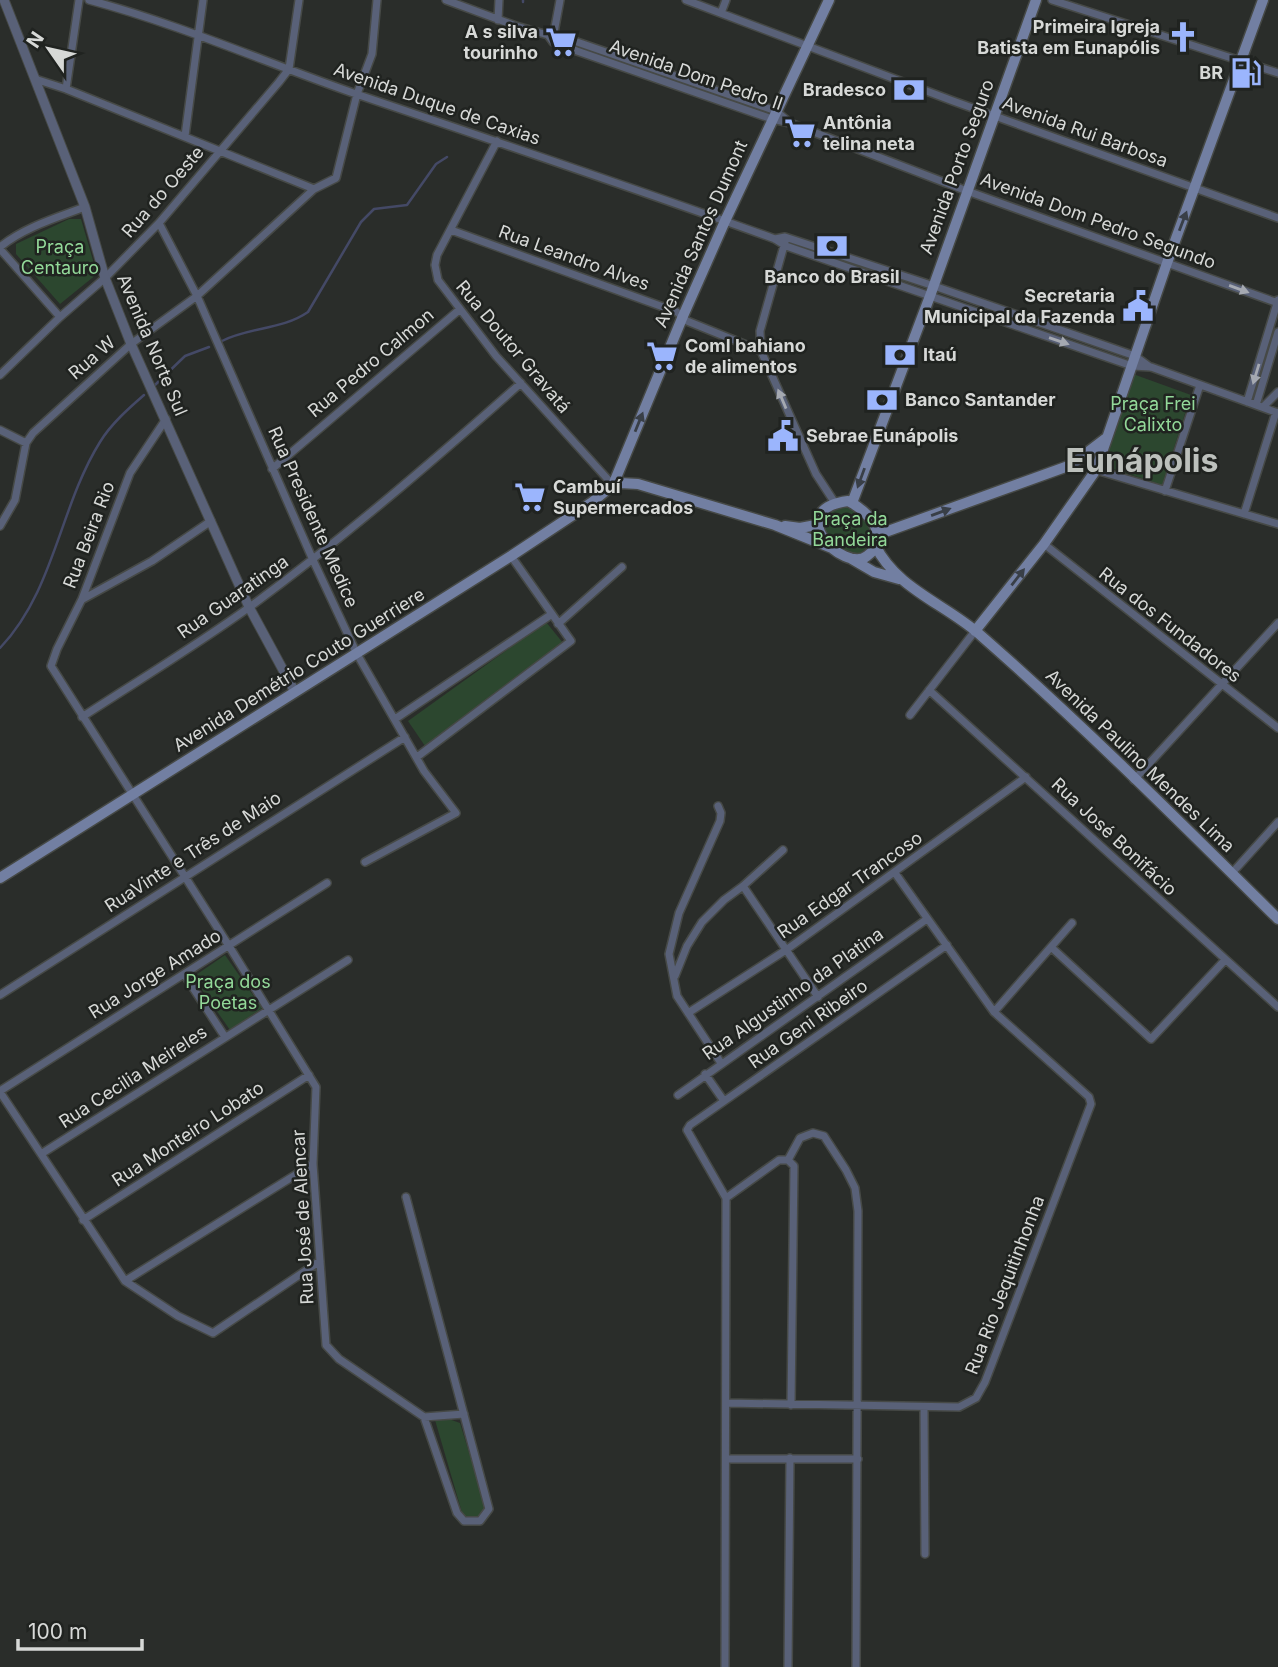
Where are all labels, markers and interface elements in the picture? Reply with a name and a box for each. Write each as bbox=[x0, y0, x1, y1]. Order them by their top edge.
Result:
north arrow bbox=[14, 14, 84, 84]
place label: Primeira Igreja Batista em Eunapólis bbox=[977, 16, 1160, 58]
church icon: Primeira Igreja Batista em Eunapólis bbox=[1166, 20, 1200, 54]
place label: A s silva tourinho bbox=[464, 21, 538, 63]
supermarket icon: A s silva tourinho bbox=[544, 25, 578, 59]
text: N bbox=[22, 27, 49, 52]
street label: Avenida Dom Pedro II bbox=[607, 35, 786, 114]
fuel station icon: BR bbox=[1229, 56, 1263, 90]
street label: Avenida Duque de Caxias bbox=[331, 58, 543, 149]
place label: BR bbox=[1199, 62, 1223, 83]
bank icon: Bradesco bbox=[892, 73, 926, 107]
street label: Avenida Porto Seguro bbox=[915, 77, 998, 257]
place label: Bradesco bbox=[803, 79, 886, 100]
street label: Avenida Rui Barbosa bbox=[1000, 92, 1171, 171]
place label: Antônia telina neta bbox=[823, 112, 915, 154]
supermarket icon: Antônia telina neta bbox=[783, 116, 817, 150]
street label: Avenida Santos Dumont bbox=[650, 137, 751, 331]
street label: Rua do Oeste bbox=[117, 142, 208, 242]
street label: Avenida Dom Pedro Segundo bbox=[978, 168, 1219, 273]
one-way arrow bbox=[1178, 210, 1189, 231]
street label: Rua Leandro Alves bbox=[496, 220, 652, 295]
bank icon: Banco do Brasil bbox=[815, 229, 849, 263]
park label: Praça Centauro bbox=[21, 236, 99, 278]
place label: Banco do Brasil bbox=[764, 266, 900, 287]
street label: Avenida Norte Sul bbox=[113, 271, 192, 419]
street label: Rua Doutor Gravatá bbox=[452, 276, 575, 417]
one-way arrow bbox=[1228, 283, 1249, 294]
place label: Secretaria Municipal da Fazenda bbox=[924, 285, 1115, 327]
public building icon: Secretaria Municipal da Fazenda bbox=[1121, 289, 1155, 323]
street label: Rua Pedro Calmon bbox=[304, 304, 438, 421]
street label: Rua W bbox=[64, 331, 120, 384]
place label: Coml bahiano de alimentos bbox=[685, 335, 806, 377]
one-way arrow bbox=[1049, 336, 1070, 347]
bank icon: Itaú bbox=[883, 338, 917, 372]
supermarket icon: Coml bahiano de alimentos bbox=[645, 339, 679, 373]
place label: Itaú bbox=[923, 344, 957, 365]
one-way arrow bbox=[1250, 364, 1260, 385]
bank icon: Banco Santander bbox=[865, 383, 899, 417]
one-way arrow bbox=[776, 389, 787, 410]
place label: Banco Santander bbox=[905, 389, 1056, 410]
park label: Praça Frei Calixto bbox=[1110, 393, 1196, 435]
one-way arrow bbox=[634, 412, 645, 433]
public building icon: Sebrae Eunápolis bbox=[766, 419, 800, 453]
street label: Rua Presidente Medice bbox=[264, 423, 363, 611]
place label: Sebrae Eunápolis bbox=[806, 425, 958, 446]
district label: Eunápolis bbox=[1066, 441, 1218, 480]
one-way arrow bbox=[855, 468, 866, 489]
place label: Cambuí Supermercados bbox=[553, 476, 693, 518]
street label: Rua Beira Rio bbox=[59, 478, 119, 591]
supermarket icon: Cambuí Supermercados bbox=[513, 480, 547, 514]
one-way arrow bbox=[931, 506, 952, 517]
park label: Praça da Bandeira bbox=[812, 508, 888, 550]
street label: Rua Guaratinga bbox=[173, 551, 292, 643]
street label: Rua dos Fundadores bbox=[1095, 563, 1246, 687]
one-way arrow bbox=[1010, 569, 1025, 587]
street label: Avenida Demétrio Couto Guerriere bbox=[169, 583, 428, 756]
street label: Avenida Paulino Mendes Lima bbox=[1042, 665, 1239, 856]
street label: Rua José Bonifácio bbox=[1048, 773, 1181, 900]
street label: RuaVinte e Três de Maio bbox=[101, 787, 285, 916]
street label: Rua Edgar Trancoso bbox=[773, 827, 926, 942]
street label: Rua Algustinho da Platina bbox=[698, 923, 887, 1064]
street label: Rua Jorge Amado bbox=[85, 924, 225, 1023]
park label: Praça dos Poetas bbox=[185, 971, 271, 1013]
street label: Rua Geni Ribeiro bbox=[744, 975, 871, 1072]
street label: Rua Cecilia Meireles bbox=[55, 1021, 211, 1132]
street label: Rua Monteiro Lobato bbox=[108, 1077, 268, 1191]
street label: Rua José de Alencar bbox=[287, 1129, 318, 1305]
street label: Rua Rio Jequitinhonha bbox=[961, 1193, 1048, 1377]
scale bar bbox=[18, 1608, 142, 1652]
text: 100 m bbox=[28, 1619, 87, 1644]

